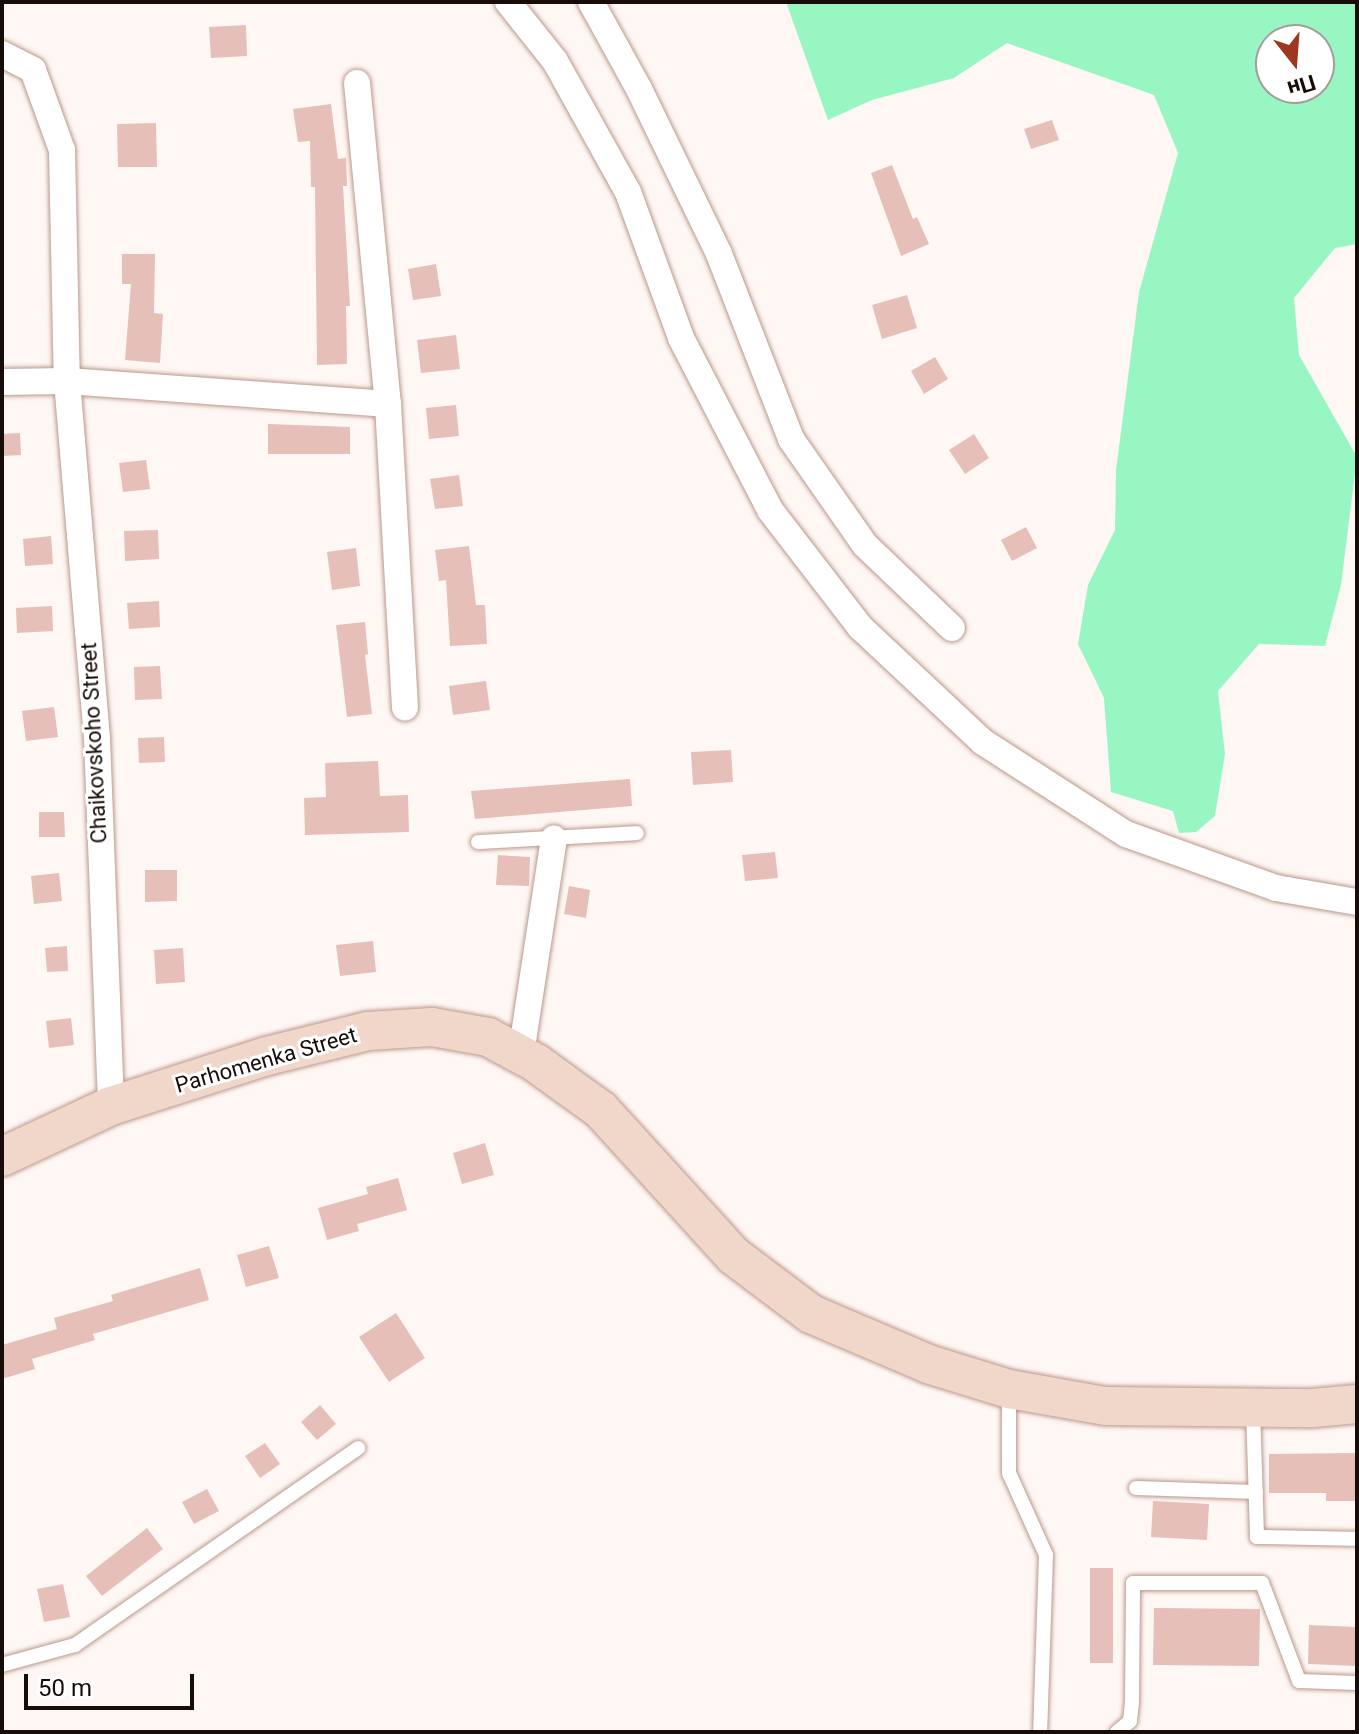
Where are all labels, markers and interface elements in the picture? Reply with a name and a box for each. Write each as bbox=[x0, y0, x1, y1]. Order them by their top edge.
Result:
north arrow bbox=[1255, 24, 1335, 104]
text: Пн bbox=[1285, 69, 1319, 102]
street label: Chaikovskoho Street bbox=[76, 642, 112, 844]
street label: Parhomenka Street bbox=[172, 1021, 360, 1099]
scale bar bbox=[28, 1658, 198, 1708]
text: 50 m bbox=[38, 1674, 92, 1702]

